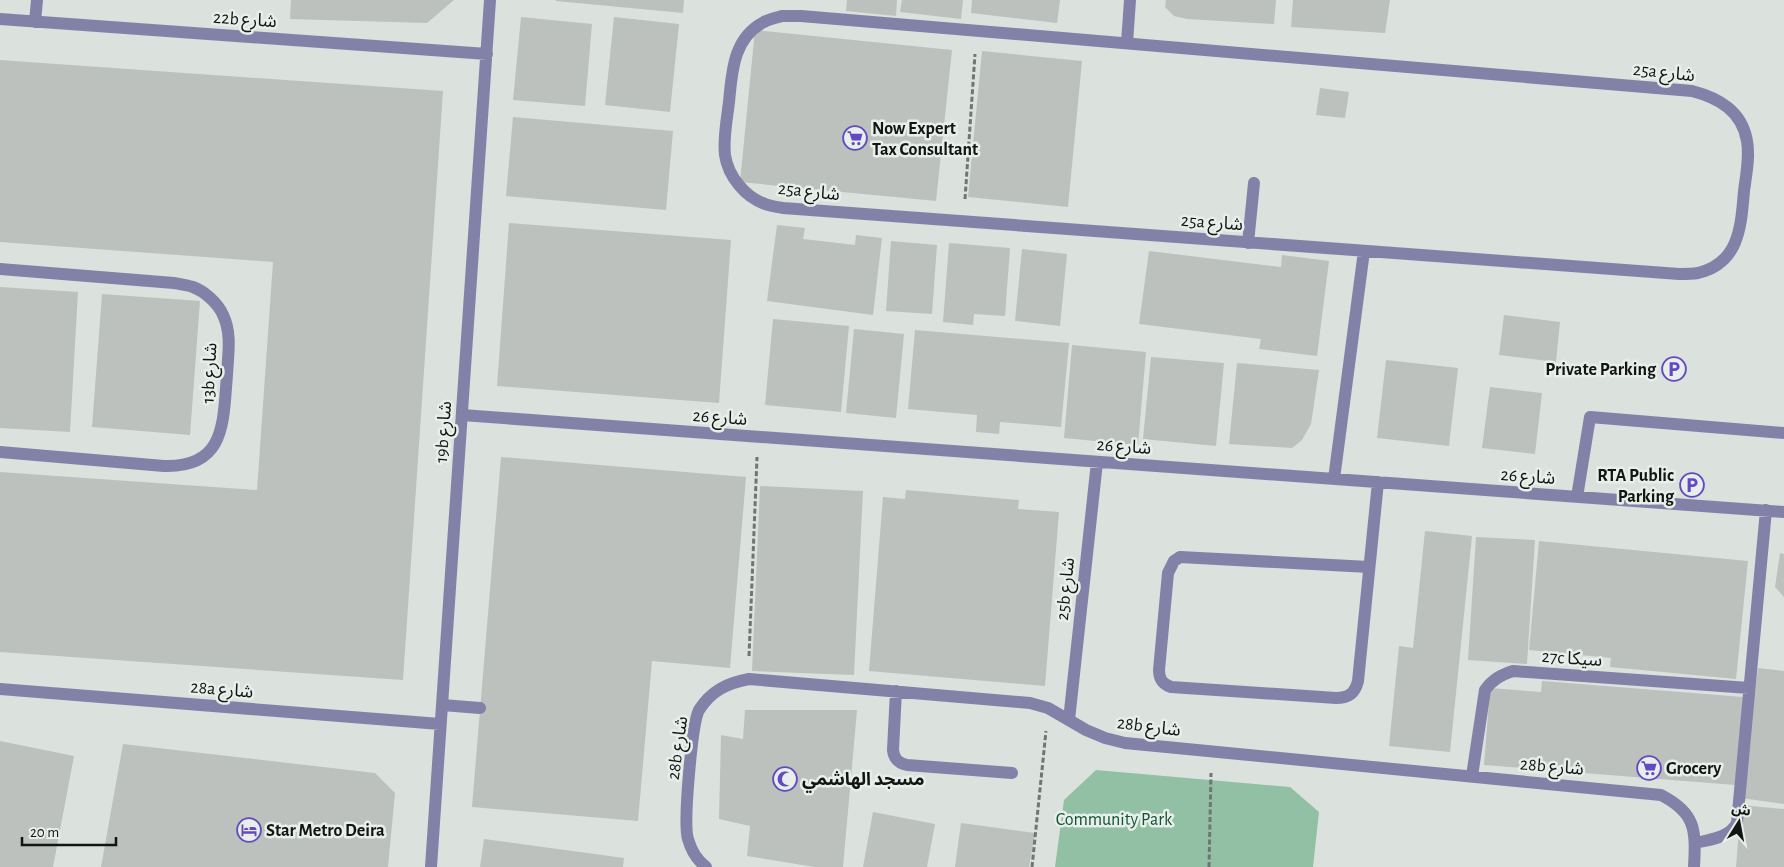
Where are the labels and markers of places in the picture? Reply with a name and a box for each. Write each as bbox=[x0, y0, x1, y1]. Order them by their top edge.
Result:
place label: Now Expert Tax Consultant bbox=[872, 120, 978, 159]
supermarket icon: Now Expert Tax Consultant bbox=[842, 125, 868, 151]
parking icon: Private Parking bbox=[1661, 356, 1687, 382]
place label: Private Parking bbox=[1545, 361, 1657, 379]
place label: RTA Public Parking bbox=[1597, 467, 1675, 506]
parking icon: RTA Public Parking bbox=[1679, 472, 1705, 498]
supermarket icon: Grocery bbox=[1636, 755, 1662, 781]
place label: Grocery bbox=[1666, 760, 1722, 778]
mosque icon: مسجد الهاشمي bbox=[772, 766, 798, 792]
place label: مسجد الهاشمي bbox=[802, 771, 925, 793]
hotel icon: Star Metro Deira bbox=[236, 817, 262, 843]
place label: Star Metro Deira bbox=[266, 822, 385, 840]

